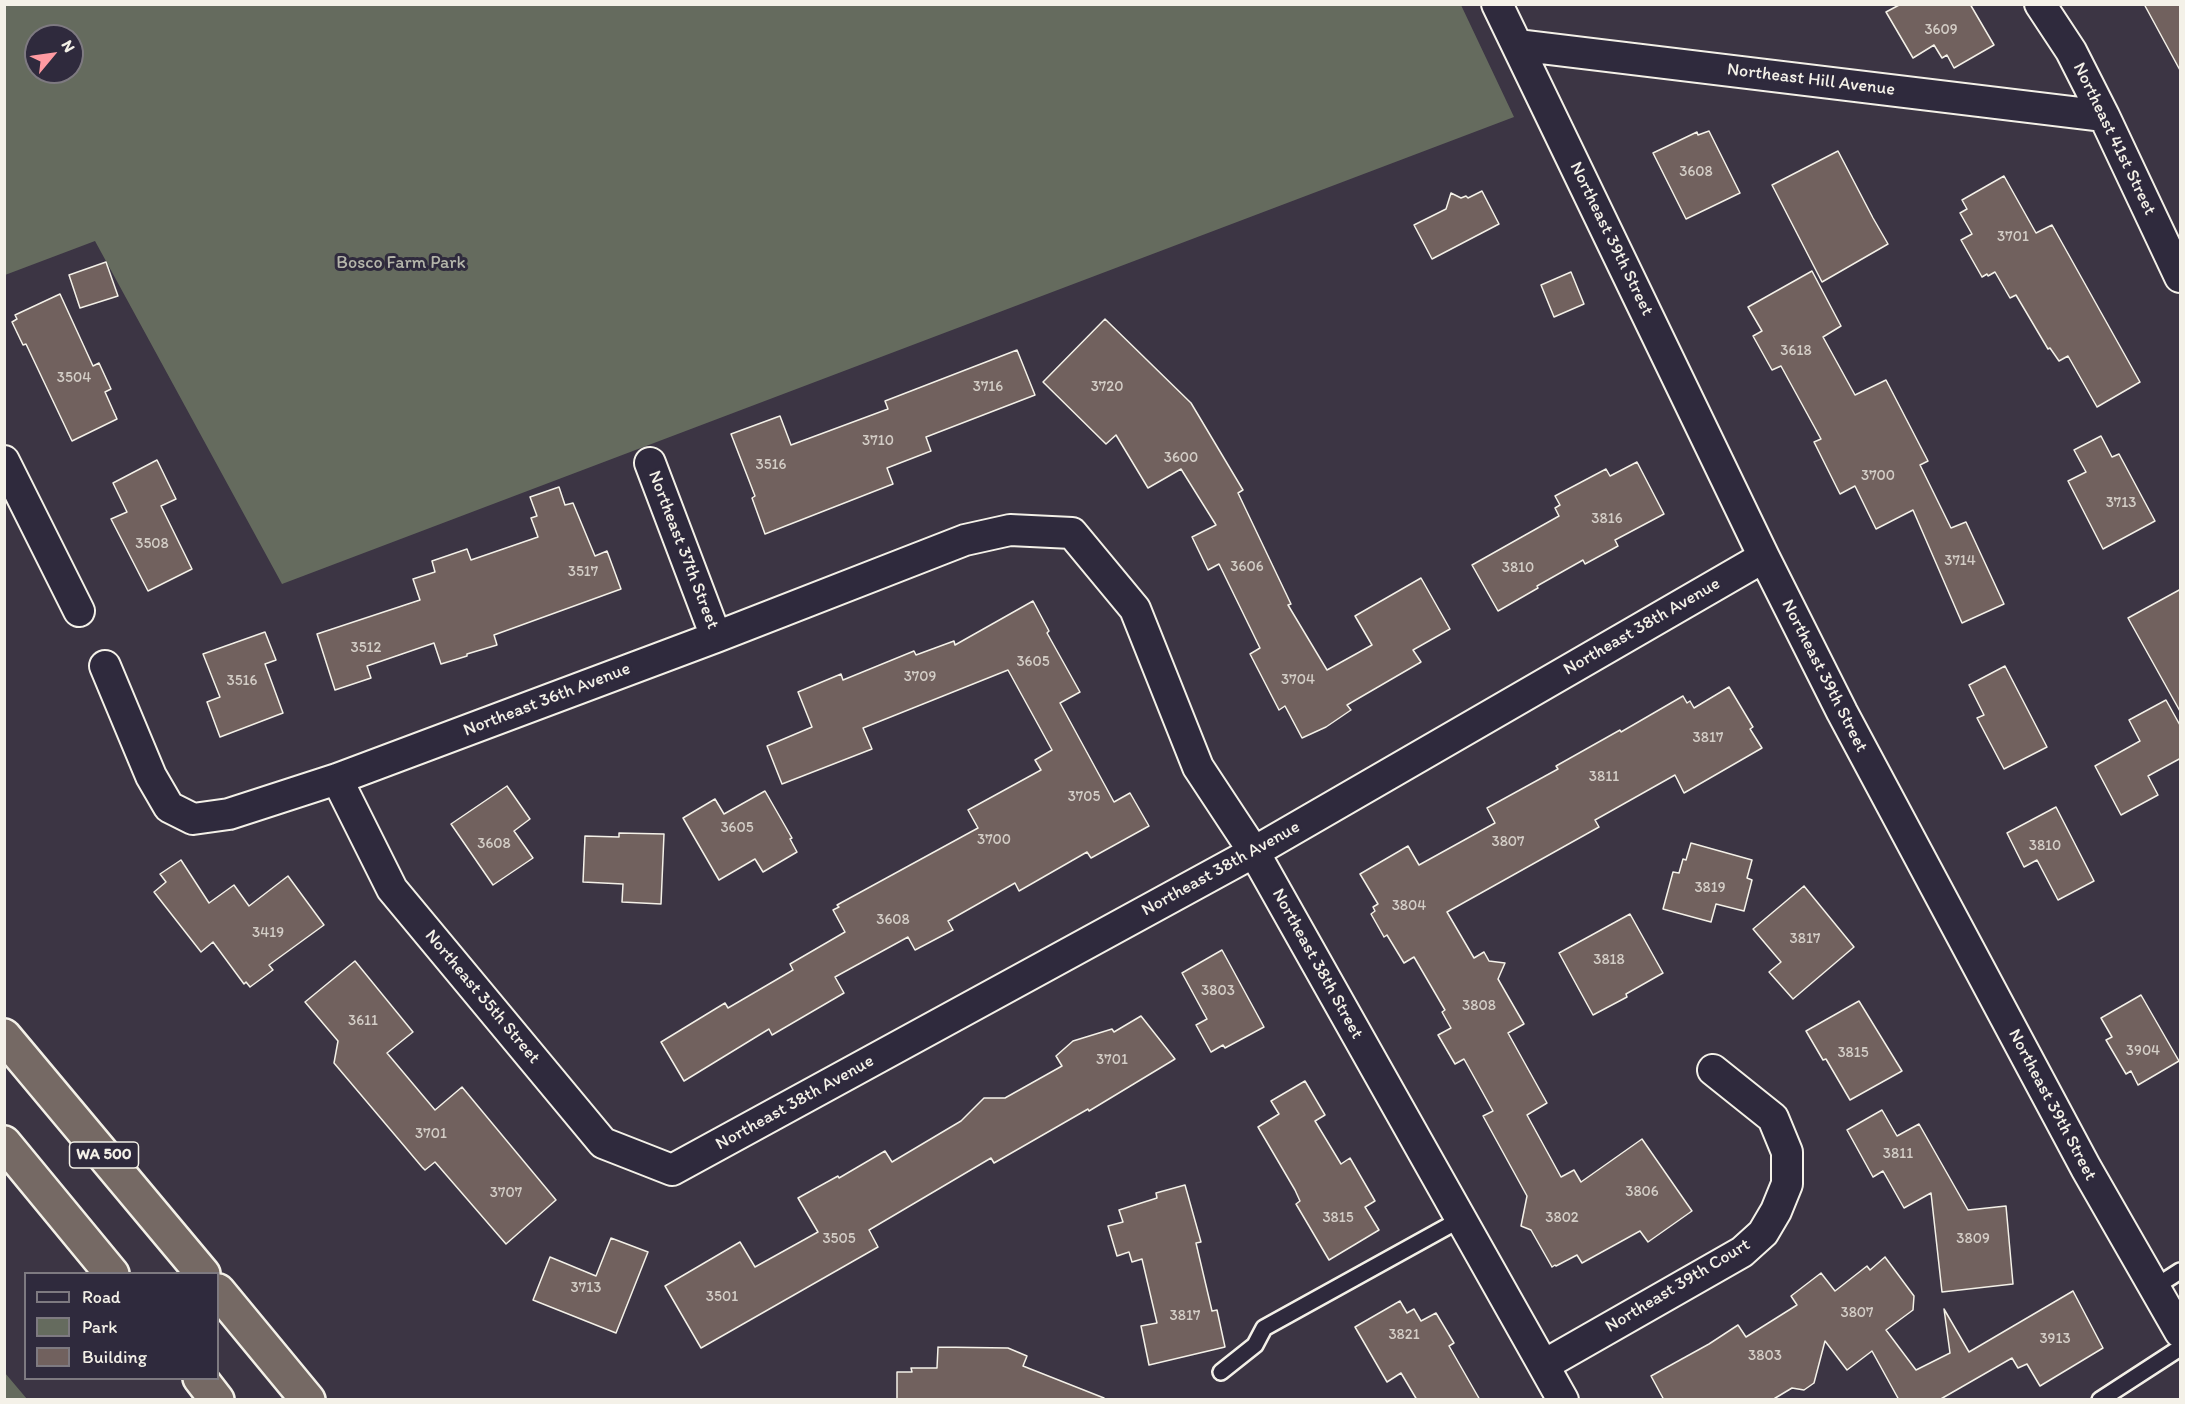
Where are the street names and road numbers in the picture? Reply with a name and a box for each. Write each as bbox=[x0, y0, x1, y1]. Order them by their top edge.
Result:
street label: Northeast Hill Avenue bbox=[1726, 59, 1896, 101]
street label: Northeast 41st Street bbox=[2068, 59, 2160, 219]
street label: Northeast 39th Street bbox=[1564, 159, 1658, 319]
street label: Northeast 37th Street bbox=[643, 468, 723, 632]
street label: Northeast 38th Avenue bbox=[1560, 573, 1724, 681]
street label: Northeast 39th Street bbox=[1776, 596, 1872, 756]
street label: Northeast 36th Avenue bbox=[460, 658, 634, 742]
street label: Northeast 38th Avenue bbox=[1138, 817, 1304, 921]
street label: Northeast 38th Street bbox=[1267, 885, 1367, 1043]
street label: Northeast 35th Street bbox=[420, 926, 544, 1068]
street label: Northeast 39th Street bbox=[2003, 1026, 2101, 1184]
street label: Northeast 38th Avenue bbox=[712, 1051, 878, 1155]
road number: WA 500 bbox=[70, 1142, 138, 1168]
street label: Northeast 39th Court bbox=[1602, 1234, 1754, 1338]

